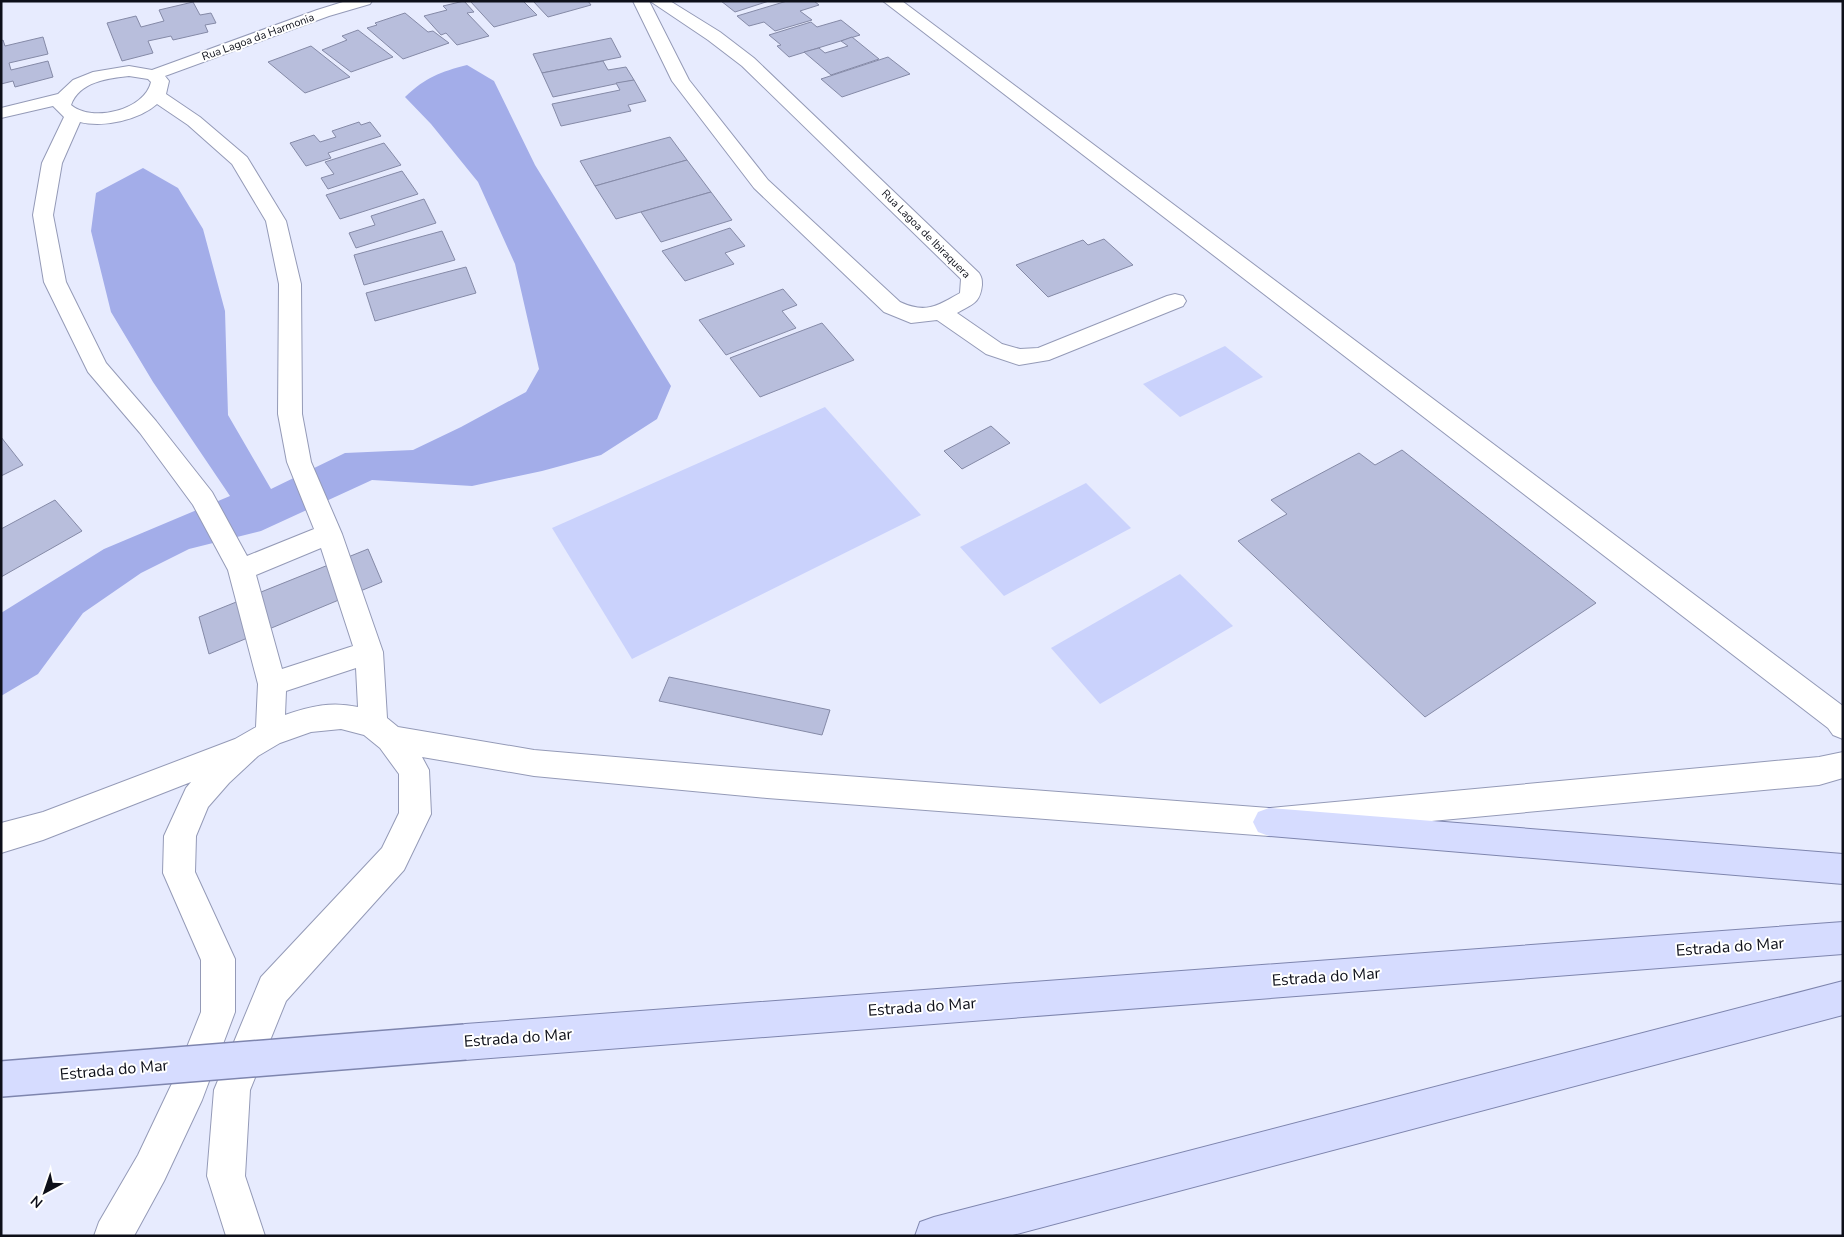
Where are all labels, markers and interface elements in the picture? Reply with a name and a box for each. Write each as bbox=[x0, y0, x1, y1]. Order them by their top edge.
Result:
street label: Rua Lagoa da Harmonia bbox=[200, 10, 316, 64]
street label: Rua Lagoa de Ibiraquera bbox=[878, 186, 974, 282]
street label: Estrada do Mar bbox=[1675, 932, 1785, 962]
street label: Estrada do Mar bbox=[1271, 962, 1381, 992]
street label: Estrada do Mar bbox=[867, 992, 977, 1022]
street label: Estrada do Mar bbox=[463, 1023, 573, 1053]
street label: Estrada do Mar bbox=[59, 1054, 169, 1086]
north arrow bbox=[20, 1167, 70, 1217]
text: N bbox=[27, 1191, 47, 1212]

